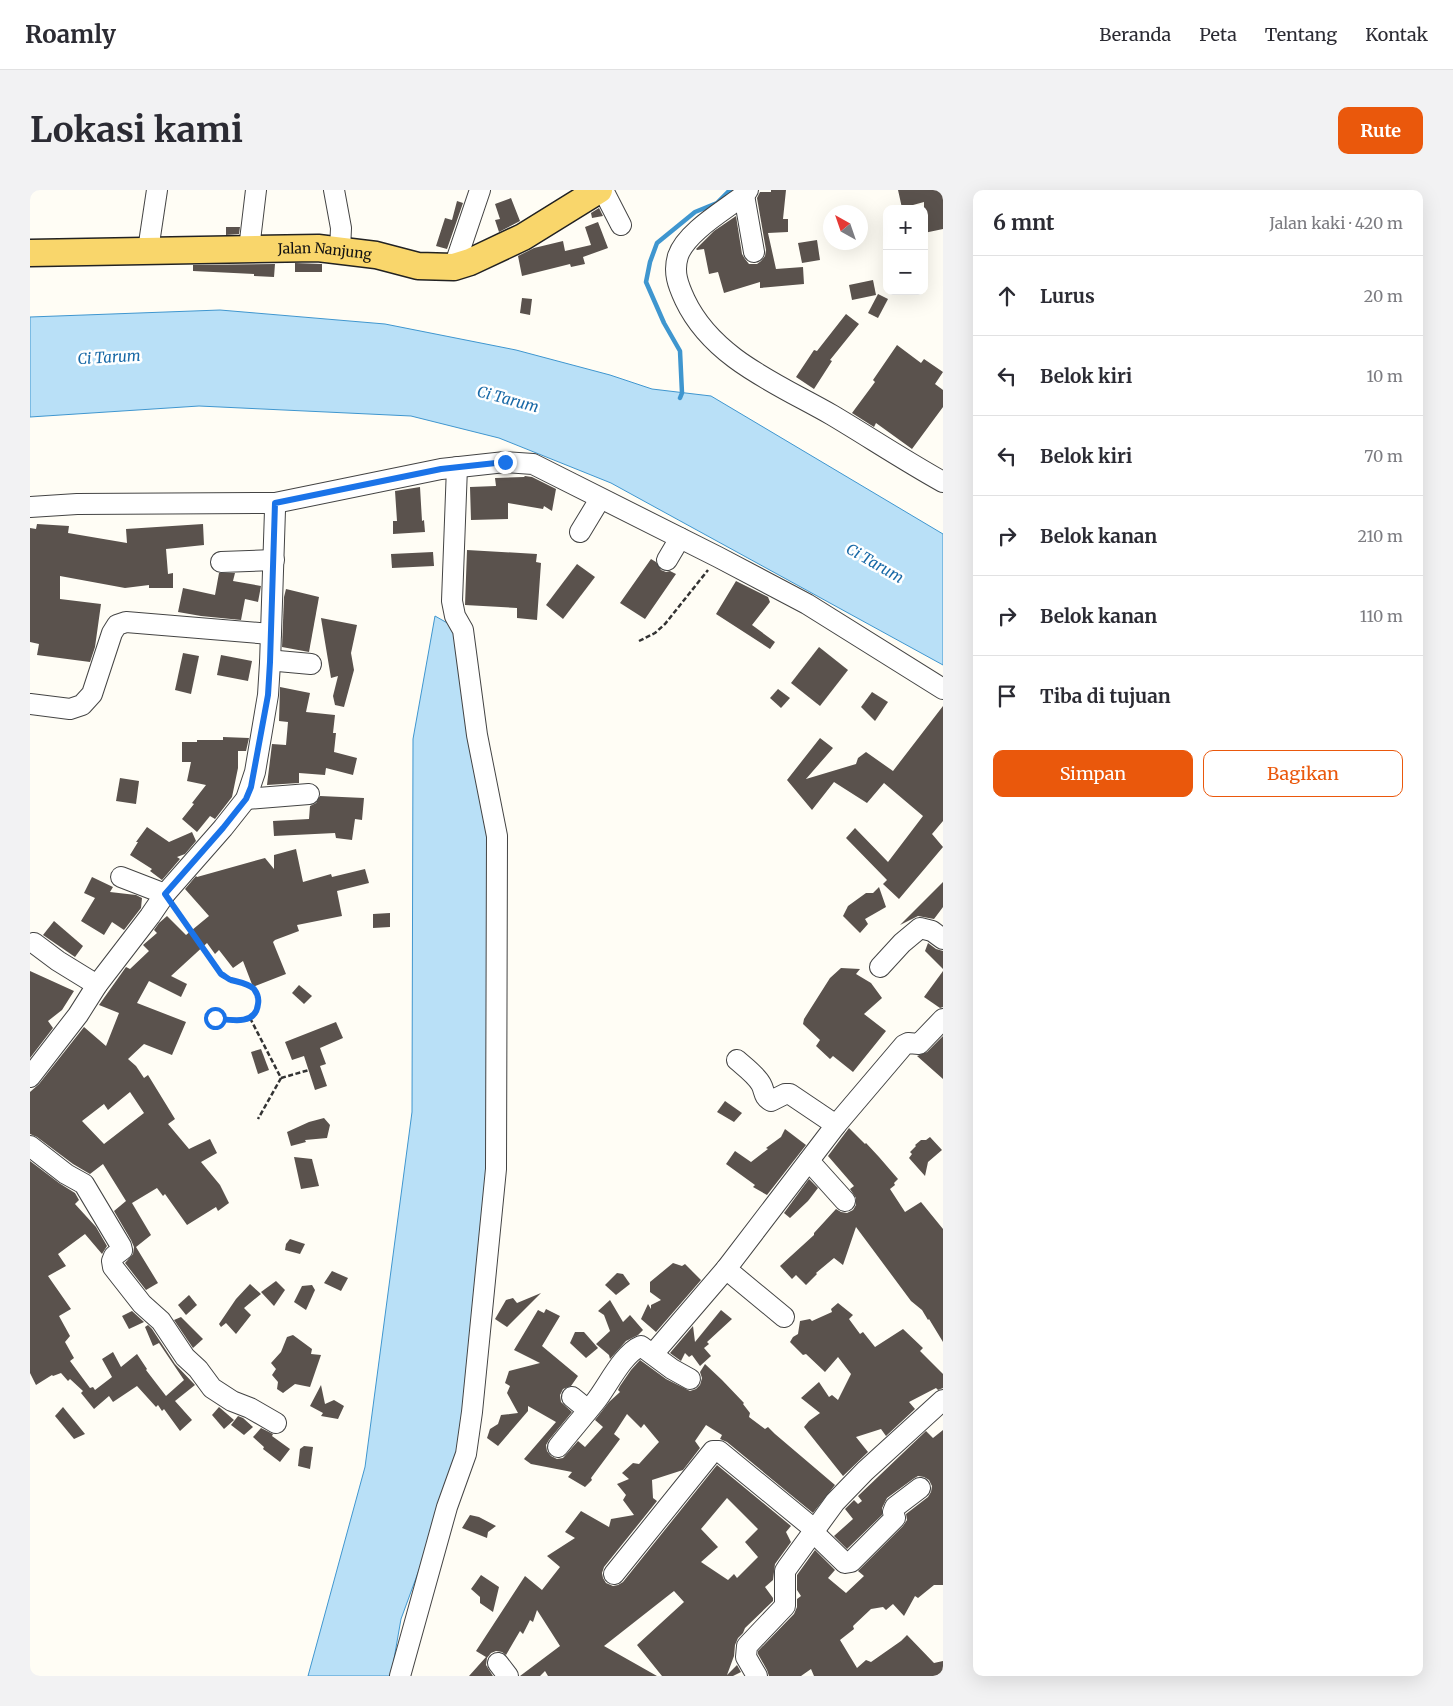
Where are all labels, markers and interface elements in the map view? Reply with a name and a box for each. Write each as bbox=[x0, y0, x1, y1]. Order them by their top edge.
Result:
text: Roamly bbox=[25, 19, 116, 50]
text: Beranda bbox=[1099, 23, 1171, 46]
text: Peta bbox=[1199, 23, 1237, 46]
text: Tentang bbox=[1265, 23, 1337, 46]
text: Kontak bbox=[1365, 23, 1428, 46]
button: Rute bbox=[1338, 107, 1423, 154]
text: Lokasi kami bbox=[30, 108, 243, 152]
north arrow bbox=[823, 205, 868, 250]
map controls bbox=[883, 205, 928, 295]
button: + bbox=[883, 205, 928, 250]
text: 6 mnt bbox=[993, 209, 1055, 236]
text: Jalan kaki · 420 m bbox=[1269, 213, 1403, 233]
street label: Jalan Nanjung bbox=[277, 239, 373, 263]
button: − bbox=[883, 250, 928, 295]
icon: ahead bbox=[993, 282, 1021, 310]
text: Lurus bbox=[1040, 284, 1095, 308]
text: 20 m bbox=[1364, 286, 1403, 306]
water label: Ci Tarum bbox=[77, 346, 141, 368]
icon: left bbox=[993, 362, 1021, 390]
text: Belok kiri bbox=[1040, 364, 1132, 388]
text: 10 m bbox=[1366, 366, 1403, 386]
water label: Ci Tarum bbox=[475, 382, 541, 416]
icon: left bbox=[993, 442, 1021, 470]
text: Belok kiri bbox=[1040, 444, 1132, 468]
text: 70 m bbox=[1364, 446, 1403, 466]
route end bbox=[494, 451, 517, 474]
icon: right bbox=[993, 522, 1021, 550]
text: Belok kanan bbox=[1040, 524, 1157, 548]
text: 210 m bbox=[1358, 526, 1403, 546]
water label: Ci Tarum bbox=[843, 539, 907, 587]
icon: right bbox=[993, 602, 1021, 630]
text: Belok kanan bbox=[1040, 604, 1157, 628]
text: 110 m bbox=[1360, 606, 1403, 626]
icon: arrive bbox=[993, 682, 1021, 710]
text: Tiba di tujuan bbox=[1040, 684, 1171, 708]
button: Simpan bbox=[993, 750, 1193, 797]
button: Bagikan bbox=[1203, 750, 1403, 797]
route start bbox=[204, 1007, 227, 1030]

